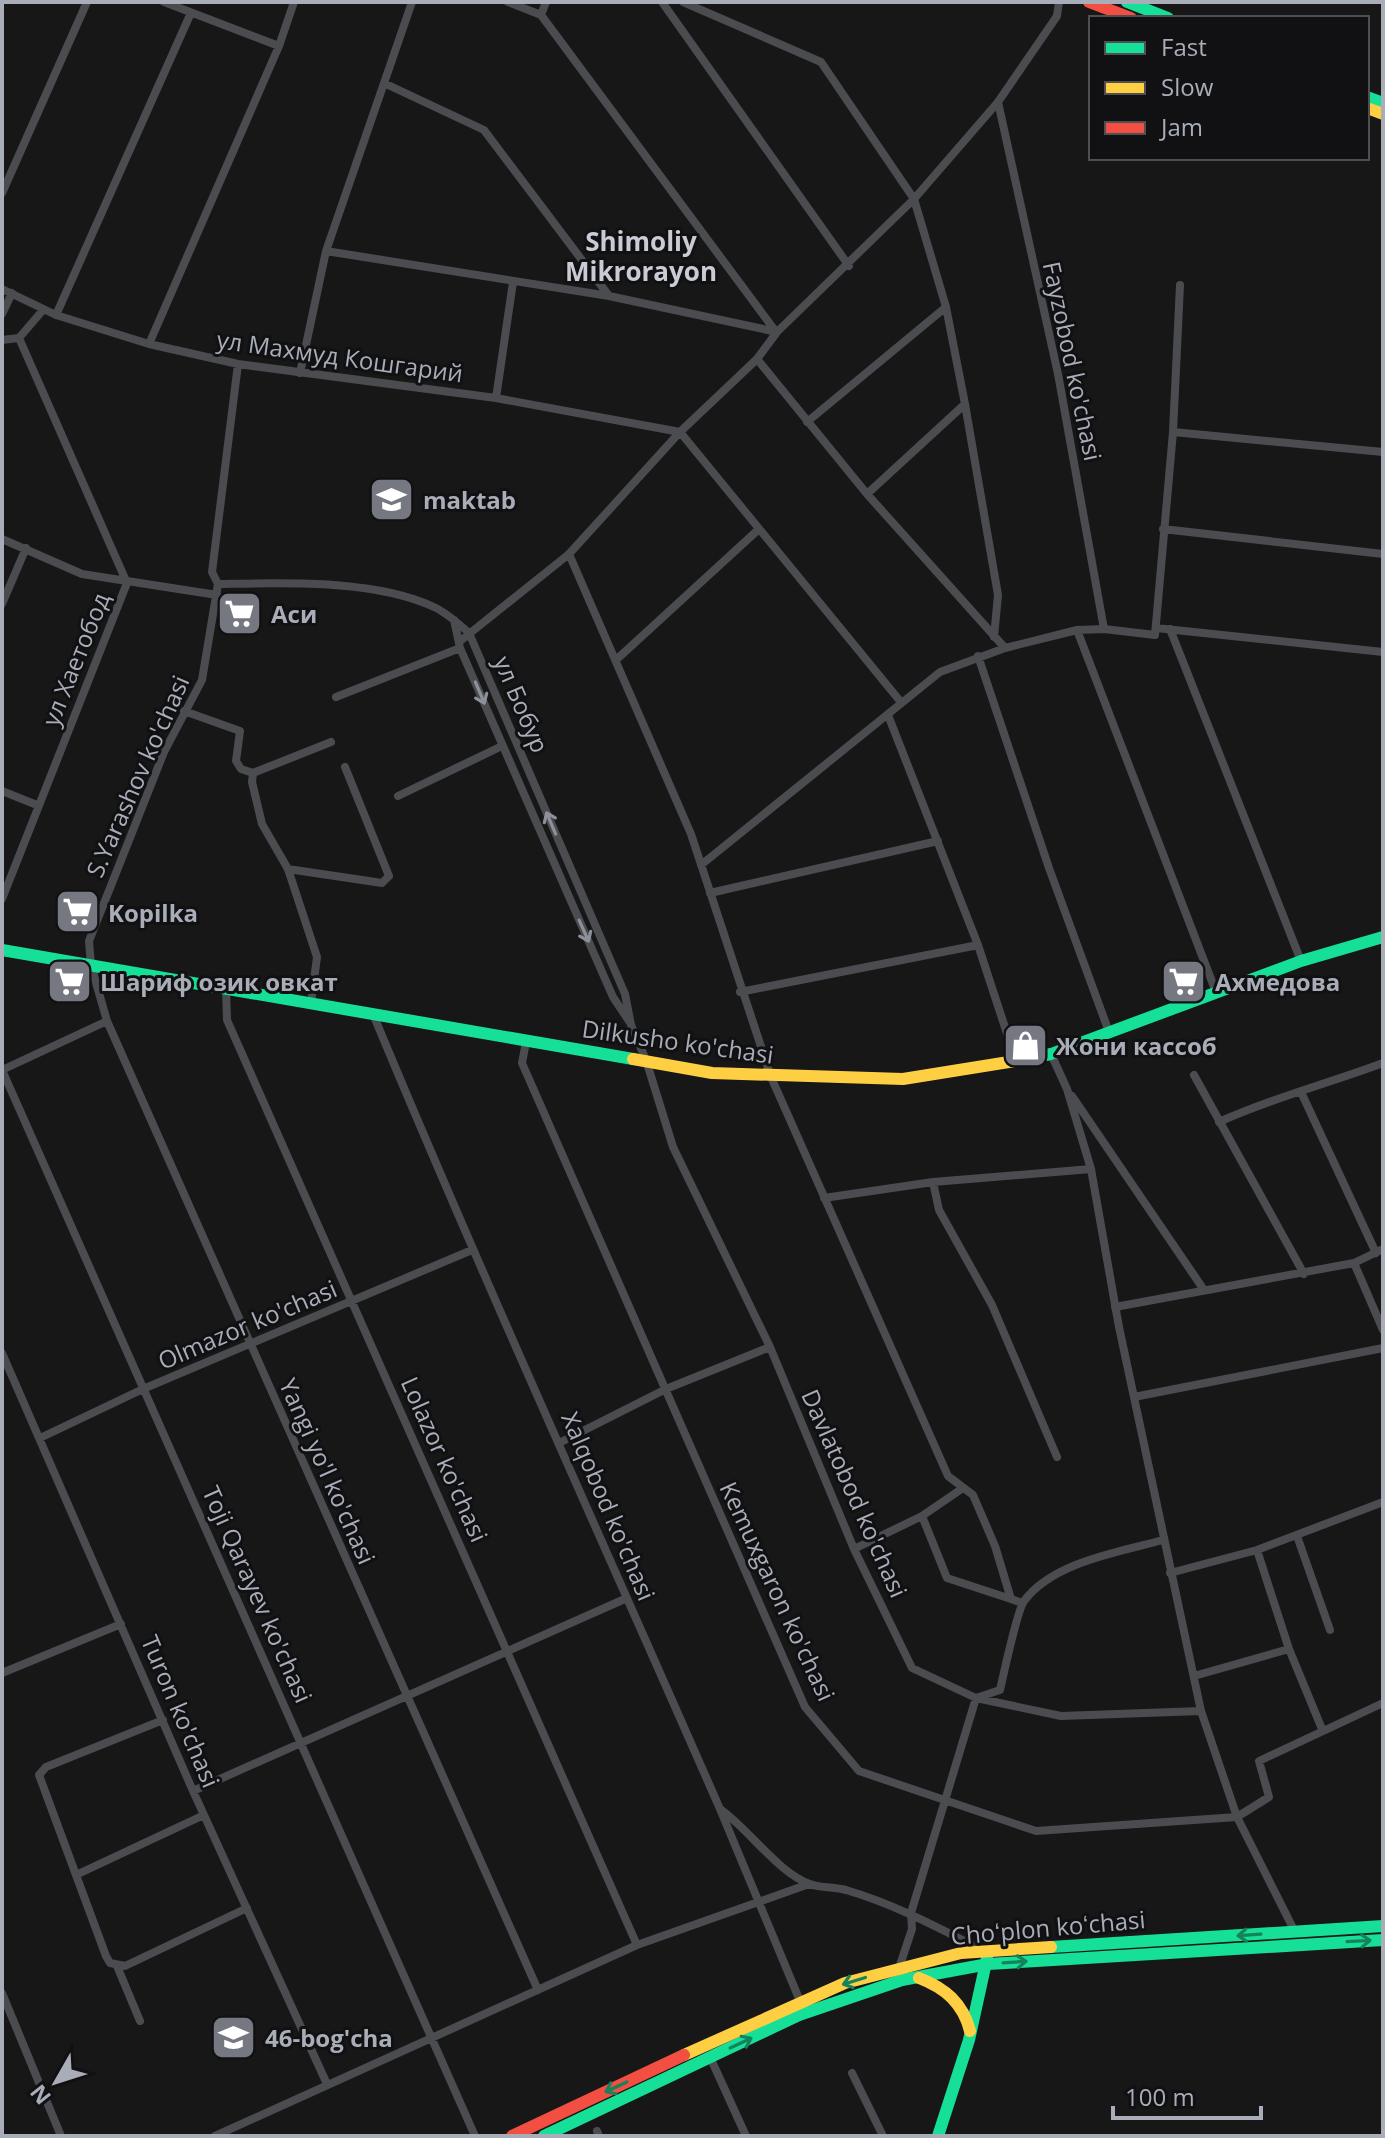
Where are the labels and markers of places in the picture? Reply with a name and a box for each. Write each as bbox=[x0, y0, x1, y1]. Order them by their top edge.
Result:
school or university icon: maktab bbox=[368, 475, 416, 523]
place label: maktab bbox=[423, 483, 516, 516]
supermarket icon: Аси bbox=[216, 589, 264, 637]
place label: Аси bbox=[271, 597, 317, 630]
supermarket icon: Kopilka bbox=[53, 888, 101, 936]
place label: Kopilka bbox=[108, 896, 198, 929]
supermarket icon: Шариф озик овкат bbox=[45, 957, 93, 1005]
supermarket icon: Ахмедова bbox=[1160, 957, 1208, 1005]
place label: Шариф озик овкат bbox=[100, 965, 338, 998]
place label: Ахмедова bbox=[1215, 965, 1340, 998]
shop icon: Жони кассоб bbox=[1001, 1021, 1049, 1069]
place label: Жони кассоб bbox=[1056, 1029, 1217, 1062]
school or university icon: 46-bog'cha bbox=[210, 2013, 258, 2061]
place label: 46-bog'cha bbox=[265, 2021, 393, 2054]

